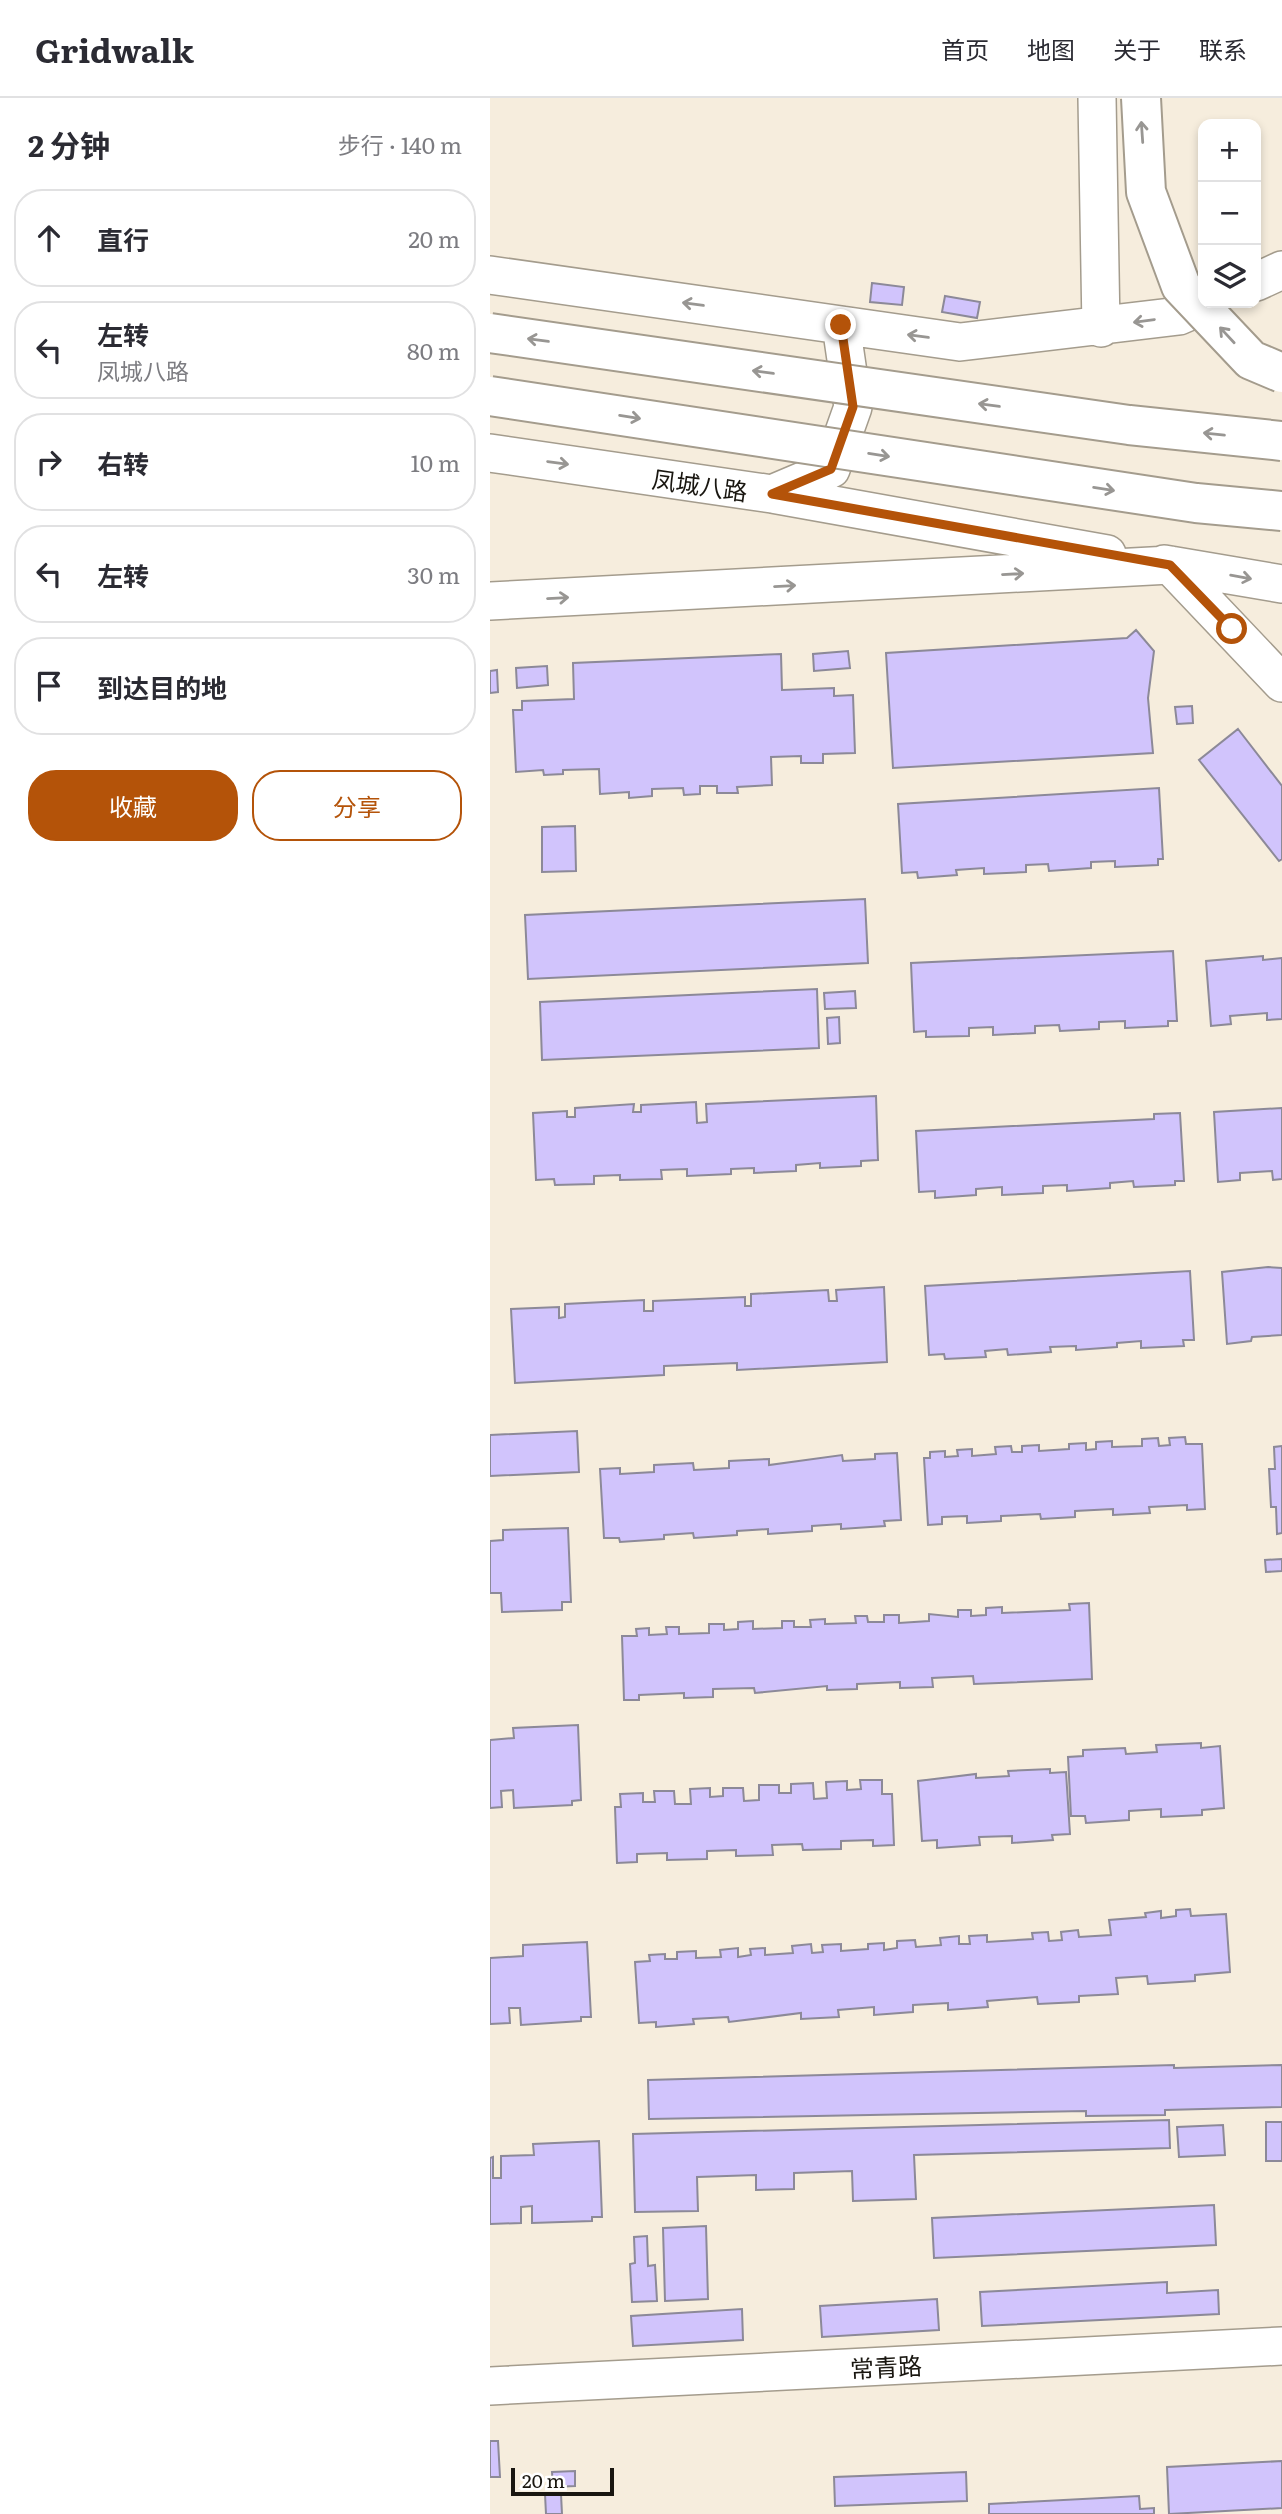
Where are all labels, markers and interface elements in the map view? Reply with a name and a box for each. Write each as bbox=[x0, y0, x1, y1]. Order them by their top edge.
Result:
text: Gridwalk bbox=[35, 24, 194, 73]
text: 首页 bbox=[941, 31, 989, 66]
text: 地图 bbox=[1027, 31, 1075, 66]
text: 关于 bbox=[1113, 31, 1161, 66]
text: 联系 bbox=[1199, 31, 1247, 66]
map controls bbox=[1198, 119, 1261, 308]
button: + bbox=[1198, 119, 1261, 182]
one-way arrow bbox=[1135, 121, 1148, 144]
text: 2 分钟 bbox=[28, 122, 110, 166]
text: 步行 · 140 m bbox=[338, 127, 462, 161]
button: − bbox=[1198, 182, 1261, 245]
icon: ahead bbox=[30, 219, 68, 257]
text: 直行 bbox=[97, 219, 149, 258]
text: 20 m bbox=[408, 221, 460, 255]
button: layers bbox=[1198, 245, 1261, 308]
one-way arrow bbox=[682, 297, 705, 310]
route end bbox=[825, 309, 856, 340]
text: 左转 bbox=[97, 314, 149, 353]
one-way arrow bbox=[1133, 315, 1156, 328]
one-way arrow bbox=[1219, 327, 1236, 344]
one-way arrow bbox=[907, 329, 930, 342]
icon: left bbox=[30, 331, 68, 369]
text: 80 m bbox=[407, 333, 460, 367]
one-way arrow bbox=[527, 333, 550, 346]
text: 凤城八路 bbox=[97, 353, 189, 387]
one-way arrow bbox=[753, 365, 775, 378]
one-way arrow bbox=[978, 398, 1000, 411]
one-way arrow bbox=[618, 411, 641, 424]
one-way arrow bbox=[1203, 427, 1226, 440]
icon: right bbox=[30, 443, 68, 481]
text: 右转 bbox=[97, 443, 149, 482]
text: 10 m bbox=[410, 445, 460, 479]
one-way arrow bbox=[867, 449, 890, 462]
one-way arrow bbox=[546, 457, 568, 470]
street label: 凤城八路 bbox=[650, 460, 750, 508]
one-way arrow bbox=[1092, 483, 1115, 496]
icon: left bbox=[30, 555, 68, 593]
text: 左转 bbox=[97, 555, 149, 594]
text: 30 m bbox=[407, 557, 460, 591]
one-way arrow bbox=[1001, 567, 1024, 580]
one-way arrow bbox=[1229, 571, 1252, 584]
one-way arrow bbox=[774, 579, 797, 592]
one-way arrow bbox=[546, 591, 569, 604]
route start bbox=[1216, 613, 1247, 644]
icon: arrive bbox=[30, 667, 68, 705]
text: 到达目的地 bbox=[97, 667, 227, 706]
button: 收藏 bbox=[28, 770, 238, 841]
button: 分享 bbox=[252, 770, 462, 841]
street label: 常青路 bbox=[849, 2347, 923, 2385]
scale bar bbox=[511, 2465, 614, 2497]
text: 20 m bbox=[522, 2466, 565, 2494]

